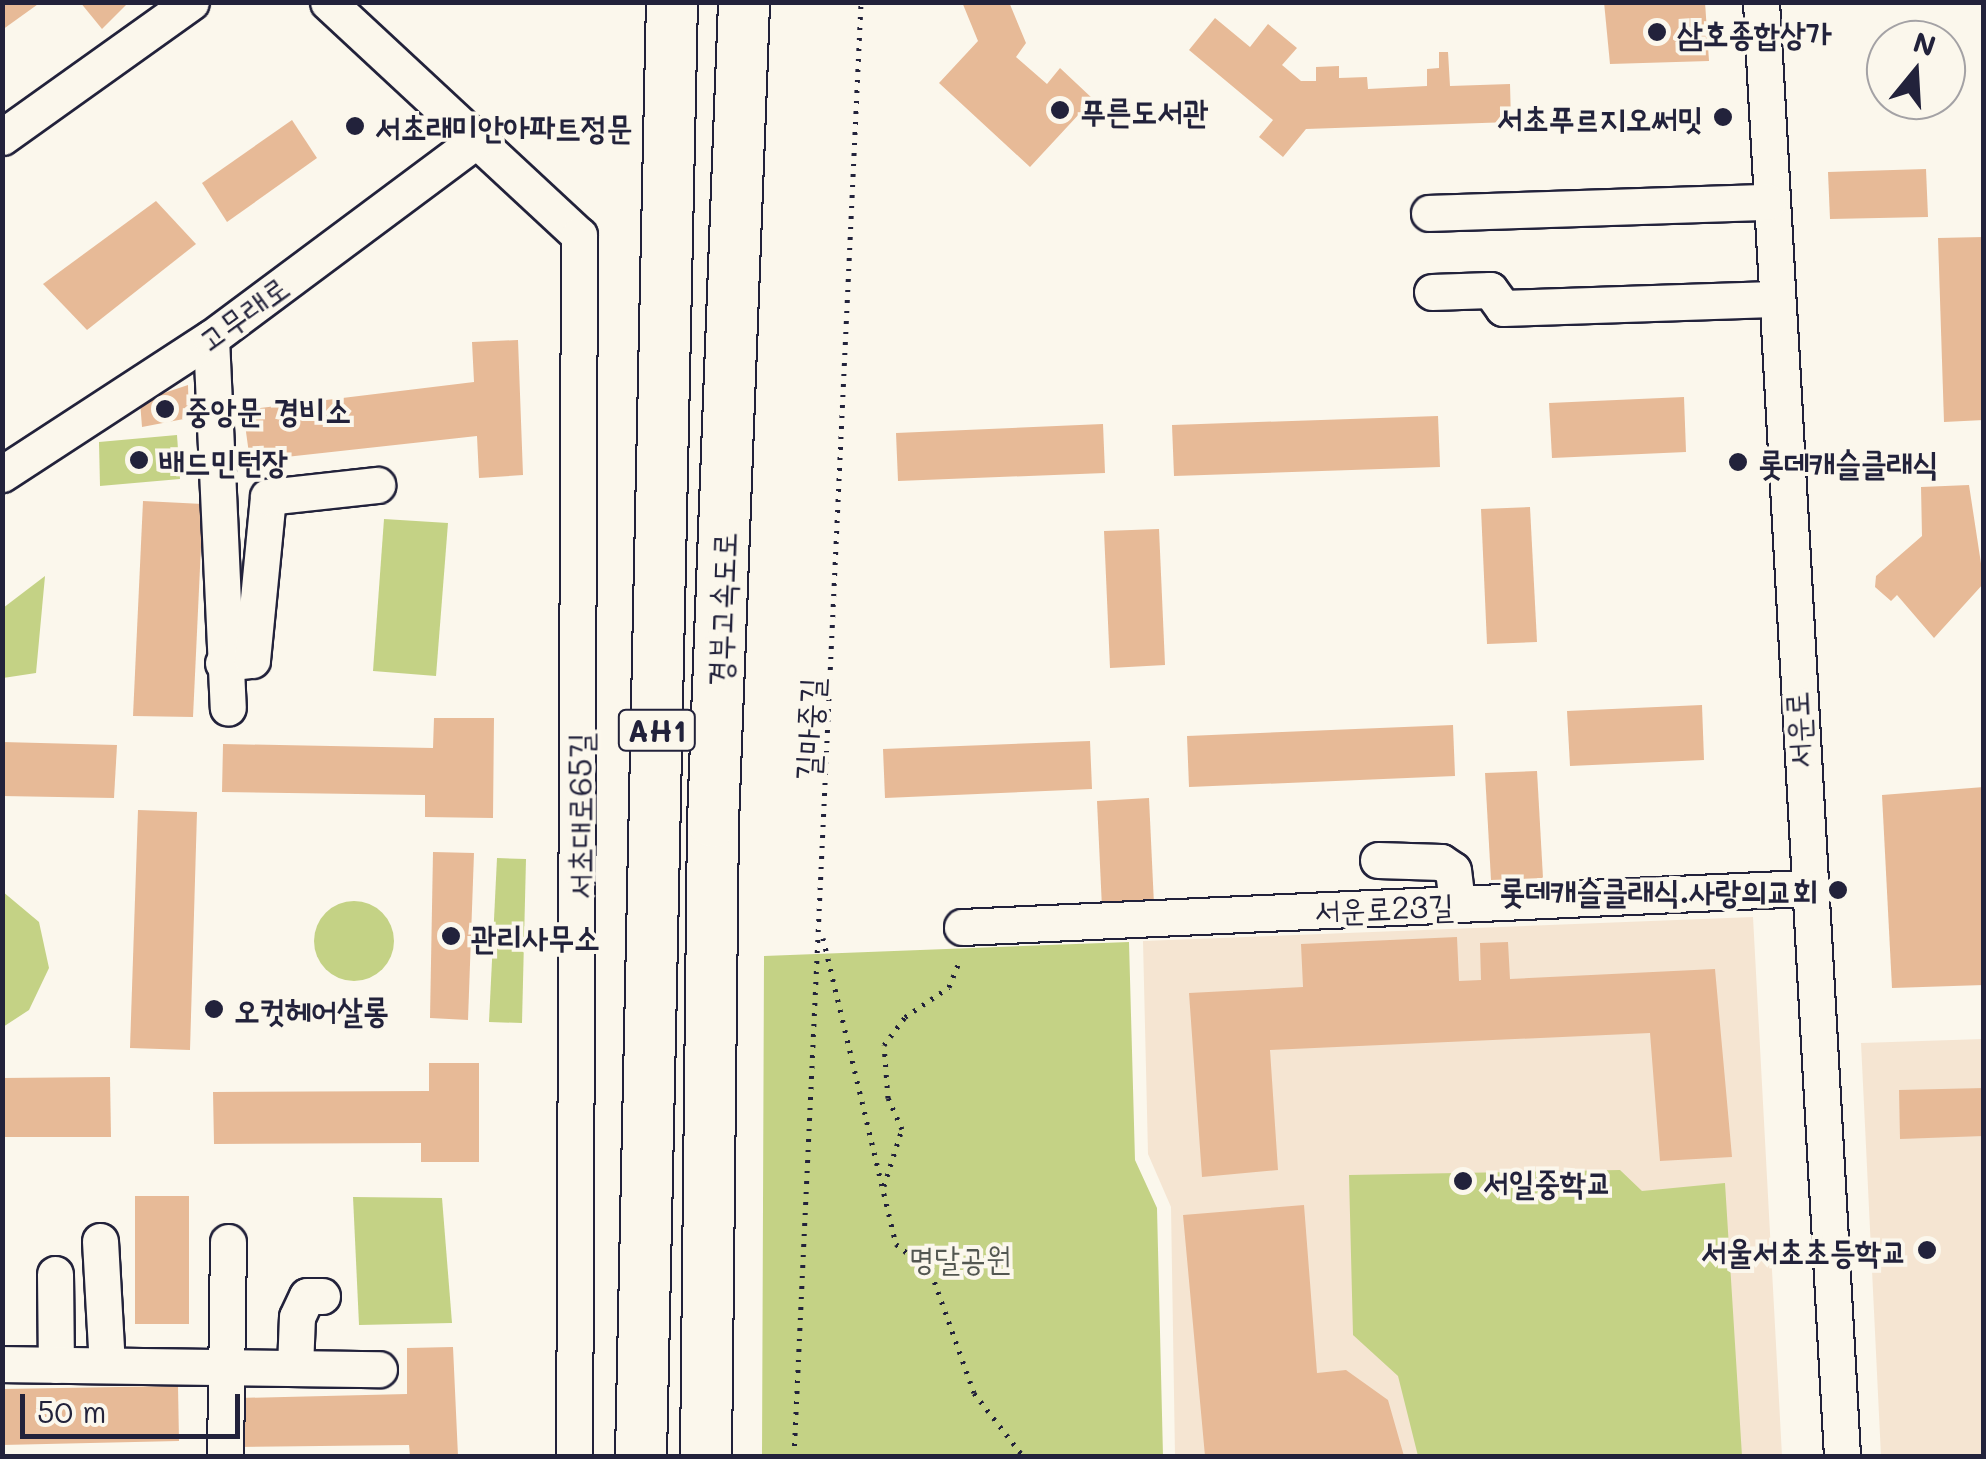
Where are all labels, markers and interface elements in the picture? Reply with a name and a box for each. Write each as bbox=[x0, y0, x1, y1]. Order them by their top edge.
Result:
place label: 삼호종합상가 bbox=[1677, 13, 1831, 51]
north arrow bbox=[1866, 20, 1966, 120]
marker: 삼호종합상가 bbox=[1646, 21, 1668, 43]
text: N bbox=[1909, 23, 1940, 64]
place label: 푸른도서관 bbox=[1080, 91, 1209, 129]
place label: 서초푸르지오써밋 bbox=[1497, 98, 1703, 136]
marker: 푸른도서관 bbox=[1049, 99, 1071, 121]
marker: 서초푸르지오써밋 bbox=[1712, 106, 1734, 128]
place label: 서초래미안아파트정문 bbox=[375, 107, 632, 145]
marker: 서초래미안아파트정문 bbox=[344, 115, 366, 137]
street label: 고무래로 bbox=[190, 267, 296, 359]
place label: 중앙문 경비소 bbox=[185, 390, 351, 428]
marker: 중앙문 경비소 bbox=[154, 398, 176, 420]
place label: 배드민턴장 bbox=[159, 441, 288, 479]
place label: 롯데캐슬클래식 bbox=[1758, 443, 1938, 481]
marker: 배드민턴장 bbox=[128, 449, 150, 471]
marker: 롯데캐슬클래식 bbox=[1727, 451, 1749, 473]
street label: 경부고속도로 bbox=[699, 531, 743, 687]
street label: 길마중길 bbox=[786, 677, 830, 781]
street label: 서운로 bbox=[1776, 690, 1818, 770]
road number: AH1 bbox=[617, 705, 697, 755]
street label: 서초대로65길 bbox=[560, 733, 598, 899]
place label: 롯데캐슬클래식.사랑의교회 bbox=[1499, 871, 1818, 909]
marker: 롯데캐슬클래식.사랑의교회 bbox=[1827, 879, 1849, 901]
street label: 서운로23길 bbox=[1314, 885, 1454, 929]
place label: 관리사무소 bbox=[471, 917, 600, 955]
marker: 관리사무소 bbox=[440, 925, 462, 947]
place label: 오컷헤어살롱 bbox=[234, 990, 388, 1028]
marker: 오컷헤어살롱 bbox=[203, 998, 225, 1020]
place label: 서일중학교 bbox=[1483, 1162, 1612, 1200]
marker: 서일중학교 bbox=[1452, 1170, 1474, 1192]
place label: 서울서초초등학교 bbox=[1701, 1231, 1907, 1269]
park label: 명달공원 bbox=[908, 1238, 1012, 1276]
marker: 서울서초초등학교 bbox=[1916, 1239, 1938, 1261]
scale bar bbox=[25, 1374, 245, 1436]
text: 50 m bbox=[37, 1391, 107, 1431]

